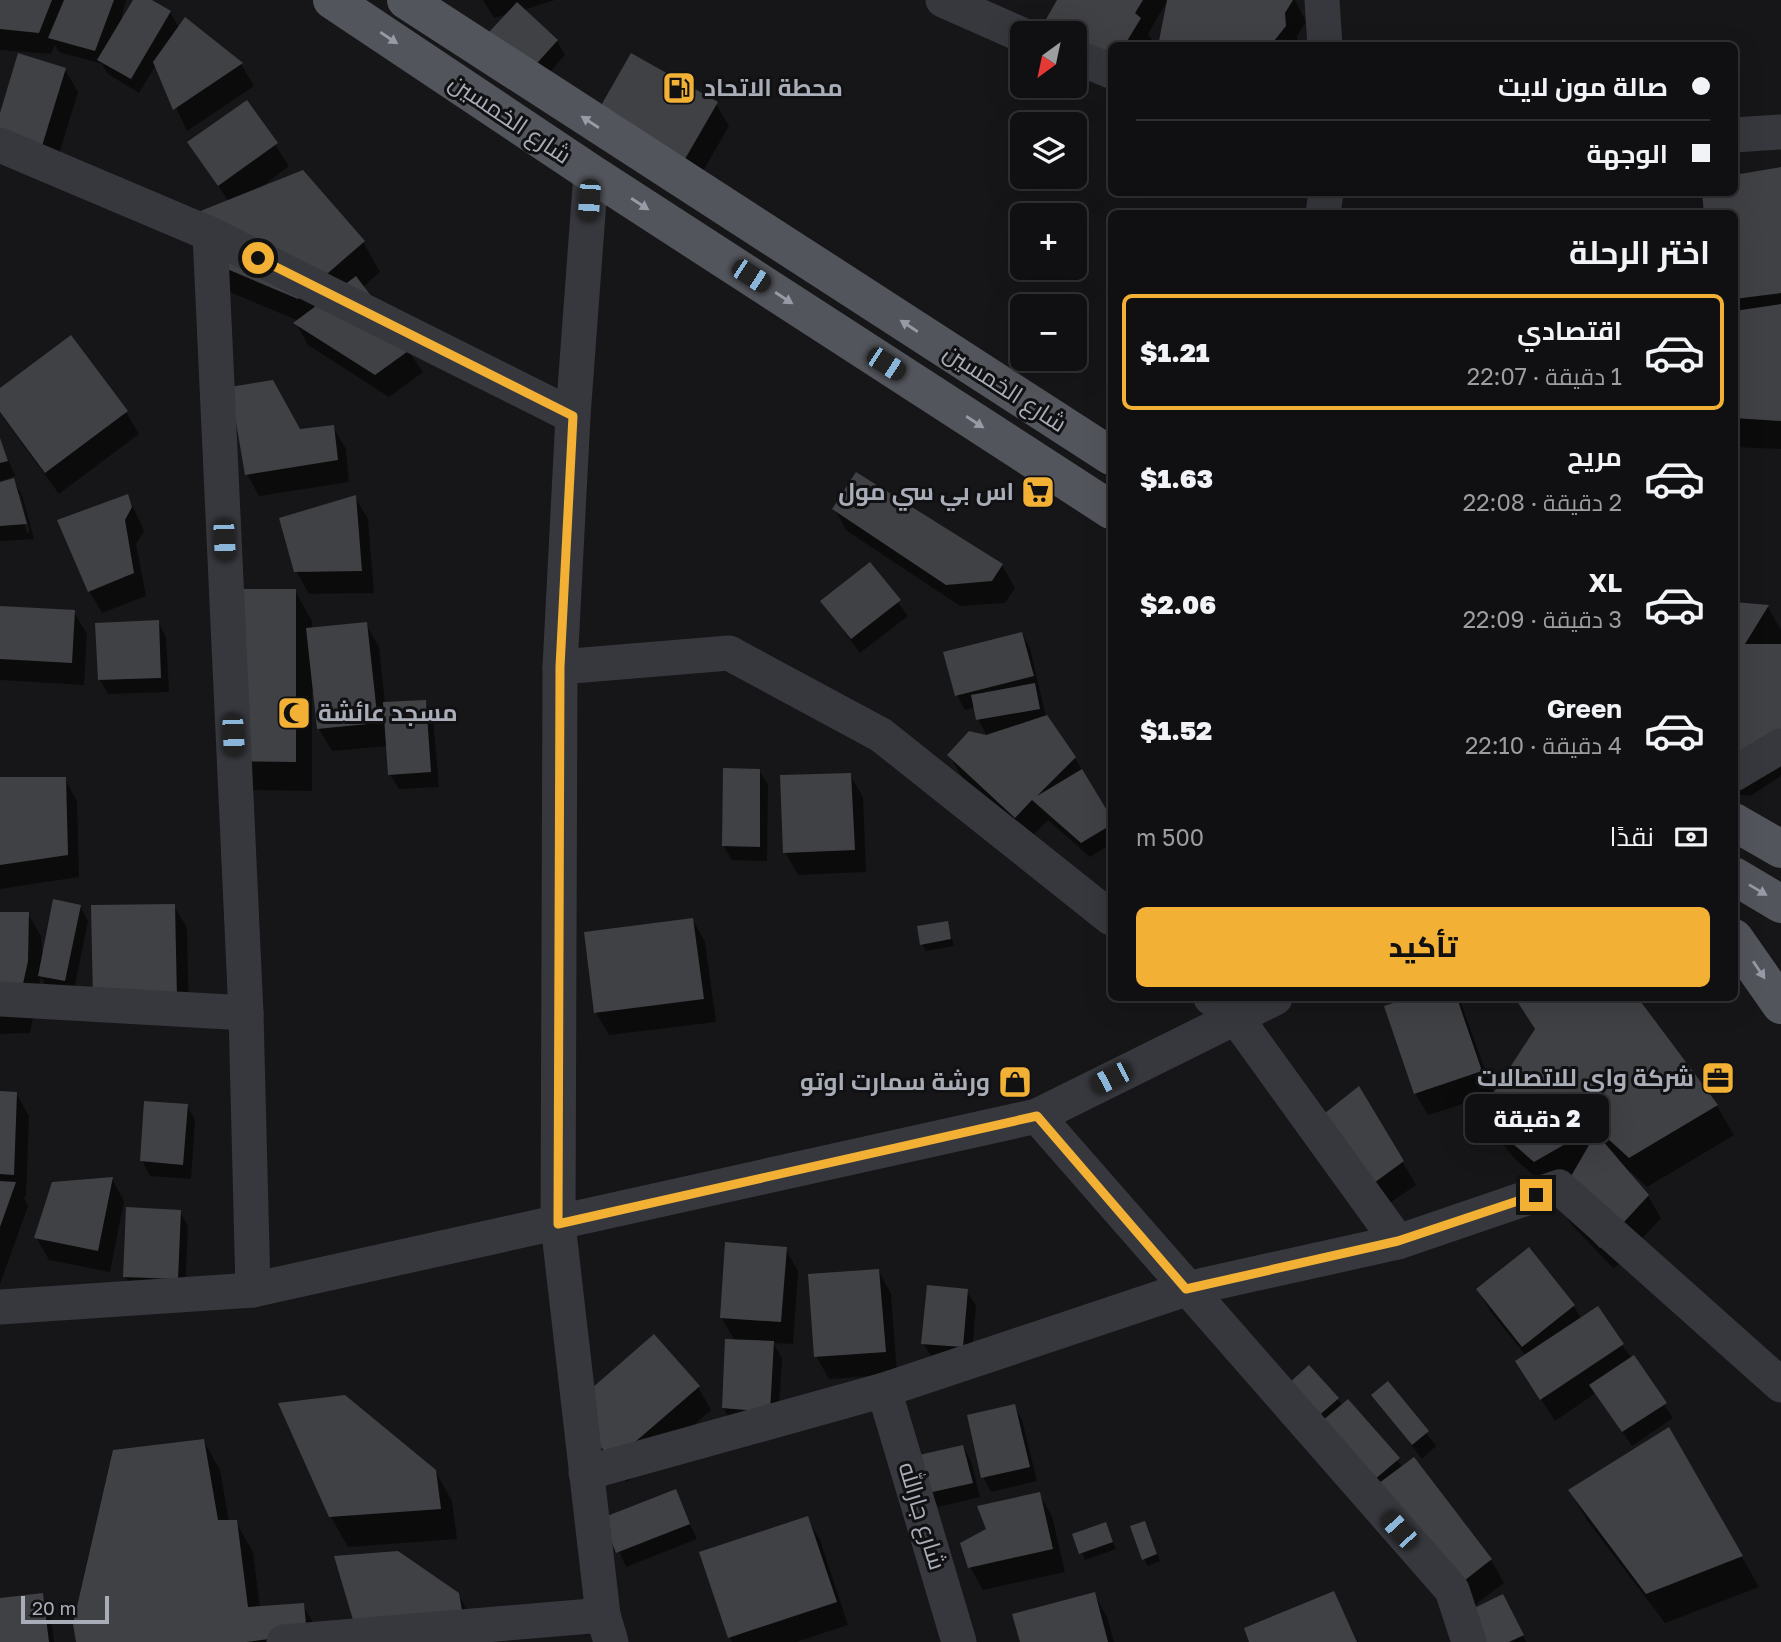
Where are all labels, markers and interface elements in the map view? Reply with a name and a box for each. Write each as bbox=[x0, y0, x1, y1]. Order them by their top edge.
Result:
north arrow bbox=[1010, 21, 1087, 98]
map controls bbox=[1010, 21, 1087, 371]
one-way arrow bbox=[380, 31, 398, 45]
street label: شارع الخمسين bbox=[443, 66, 577, 172]
fuel station icon: محطة الاتحاد bbox=[660, 69, 698, 107]
text: صالة مون لايت bbox=[1498, 71, 1668, 102]
place label: محطة الاتحاد bbox=[704, 72, 843, 101]
button: layers bbox=[1010, 112, 1087, 189]
one-way arrow bbox=[580, 115, 600, 128]
text: الوجهة bbox=[1587, 138, 1668, 169]
car bbox=[578, 178, 601, 222]
one-way arrow bbox=[630, 198, 649, 211]
button: + bbox=[1010, 203, 1087, 280]
text: اختر الرحلة bbox=[1569, 233, 1710, 271]
route start bbox=[242, 242, 274, 274]
car bbox=[728, 256, 775, 296]
one-way arrow bbox=[774, 291, 794, 304]
button: − bbox=[1010, 294, 1087, 371]
text: اقتصادي bbox=[1517, 315, 1622, 346]
one-way arrow bbox=[900, 320, 919, 333]
icon: car bbox=[1643, 321, 1706, 384]
street label: شارع الخمسين bbox=[937, 336, 1073, 440]
text: $1.21 bbox=[1140, 337, 1210, 368]
car bbox=[863, 344, 910, 384]
text: 1 دقيقة · 22:07 bbox=[1467, 362, 1622, 390]
one-way arrow bbox=[965, 415, 985, 428]
text: مريح bbox=[1567, 441, 1622, 472]
icon: car bbox=[1643, 447, 1706, 510]
text: $1.63 bbox=[1140, 463, 1213, 494]
supermarket icon: اس بي سي مول bbox=[1019, 473, 1057, 511]
place label: اس بي سي مول bbox=[838, 476, 1014, 511]
text: 2 دقيقة · 22:08 bbox=[1463, 488, 1622, 516]
car bbox=[213, 518, 236, 562]
text: XL bbox=[1588, 567, 1622, 598]
icon: car bbox=[1643, 573, 1706, 636]
text: $2.06 bbox=[1140, 589, 1216, 620]
text: 3 دقيقة · 22:09 bbox=[1463, 605, 1622, 633]
text: Green bbox=[1547, 693, 1622, 724]
mosque icon: مسجد عائشة bbox=[275, 694, 313, 732]
place label: مسجد عائشة bbox=[318, 697, 458, 726]
icon: car bbox=[1643, 699, 1706, 762]
car bbox=[222, 713, 245, 757]
text: $1.52 bbox=[1140, 715, 1212, 746]
text: 4 دقيقة · 22:10 bbox=[1465, 731, 1622, 759]
icon: cash bbox=[1672, 818, 1710, 856]
text: نقدًا bbox=[1610, 821, 1654, 852]
text: 500 m bbox=[1136, 823, 1204, 851]
one-way arrow bbox=[1748, 884, 1767, 896]
button: تأكيد bbox=[1136, 907, 1710, 987]
one-way arrow bbox=[1752, 961, 1766, 979]
car bbox=[1088, 1059, 1135, 1097]
office icon: شركة واي للاتصالات bbox=[1699, 1059, 1737, 1097]
place label: شركة واي للاتصالات bbox=[1477, 1062, 1694, 1097]
shop icon: ورشة سمارت اوتو bbox=[996, 1063, 1034, 1101]
place label: ورشة سمارت اوتو bbox=[800, 1066, 990, 1096]
callout: 2 دقيقة bbox=[1464, 1094, 1608, 1142]
text: 2 دقيقة bbox=[1494, 1104, 1580, 1132]
route end bbox=[1520, 1179, 1552, 1211]
street label: شارع جارالله bbox=[890, 1458, 954, 1574]
car bbox=[1378, 1507, 1421, 1553]
scale bar bbox=[21, 1593, 108, 1625]
text: 20 m bbox=[32, 1596, 76, 1619]

